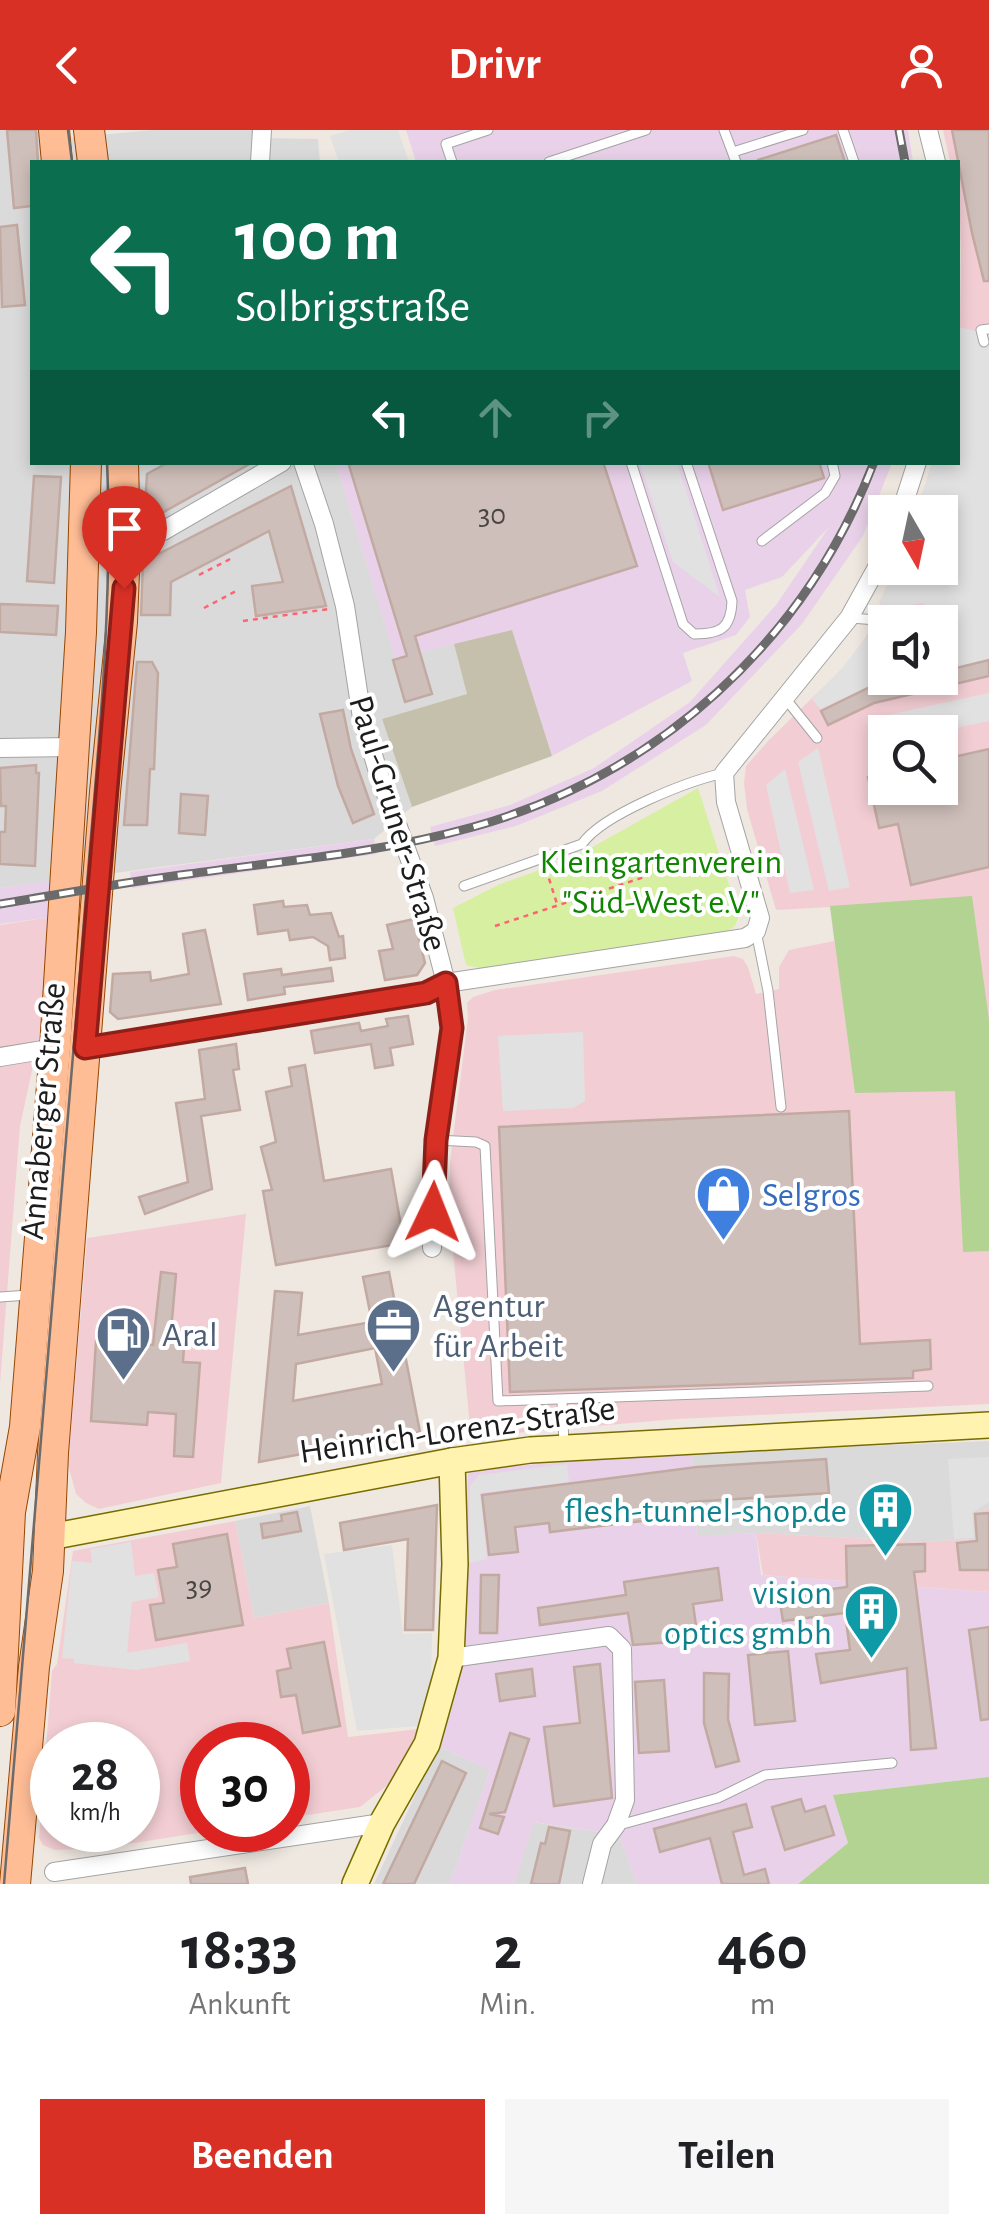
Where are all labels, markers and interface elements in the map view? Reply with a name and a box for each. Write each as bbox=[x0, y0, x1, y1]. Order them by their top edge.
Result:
icon: back bbox=[40, 38, 95, 93]
icon: person bbox=[894, 38, 949, 93]
text: Drivr bbox=[448, 42, 541, 87]
icon: left bbox=[70, 200, 200, 330]
text: 100 m bbox=[235, 203, 400, 273]
text: Solbrigstraße bbox=[235, 285, 470, 330]
icon: left bbox=[363, 390, 418, 445]
icon: ahead bbox=[468, 390, 523, 445]
icon: right bbox=[573, 390, 628, 445]
pin bbox=[82, 486, 167, 589]
north arrow bbox=[868, 495, 958, 585]
map controls bbox=[868, 495, 958, 805]
house number: 30 bbox=[478, 500, 506, 530]
icon: arrive bbox=[97, 501, 152, 556]
button: sound bbox=[868, 605, 958, 695]
street label: Paul-Gruner-Straße bbox=[342, 692, 453, 955]
button: search bbox=[868, 715, 958, 805]
park label: Kleingartenverein "Süd-West e.V." bbox=[540, 845, 782, 920]
street label: Annaberger Straße bbox=[15, 981, 72, 1241]
position arrow bbox=[381, 1160, 485, 1264]
shop icon: Selgros bbox=[693, 1164, 753, 1243]
place label: Selgros bbox=[762, 1178, 861, 1213]
place label: Agentur für Arbeit bbox=[433, 1289, 563, 1364]
office icon: Agentur für Arbeit bbox=[364, 1295, 424, 1374]
fuel station icon: Aral bbox=[93, 1304, 153, 1383]
place label: Aral bbox=[162, 1318, 218, 1353]
street label: Heinrich-Lorenz-Straße bbox=[297, 1391, 617, 1470]
building icon: flesh-tunnel-shop.de bbox=[856, 1480, 916, 1559]
place label: flesh-tunnel-shop.de bbox=[564, 1494, 847, 1529]
house number: 39 bbox=[186, 1572, 212, 1602]
place label: vision optics gmbh bbox=[664, 1576, 832, 1651]
building icon: vision optics gmbh bbox=[841, 1582, 901, 1661]
speed limit sign: 30 bbox=[180, 1722, 310, 1852]
text: 28 bbox=[71, 1750, 119, 1800]
text: km/h bbox=[69, 1800, 121, 1825]
text: 18:33 bbox=[181, 1920, 298, 1980]
text: 2 bbox=[493, 1920, 522, 1980]
text: 460 bbox=[717, 1920, 808, 1980]
text: Ankunft bbox=[189, 1988, 290, 2020]
text: Min. bbox=[479, 1988, 536, 2020]
text: m bbox=[750, 1988, 775, 2020]
button: Beenden bbox=[40, 2099, 485, 2214]
button: Teilen bbox=[505, 2099, 949, 2214]

